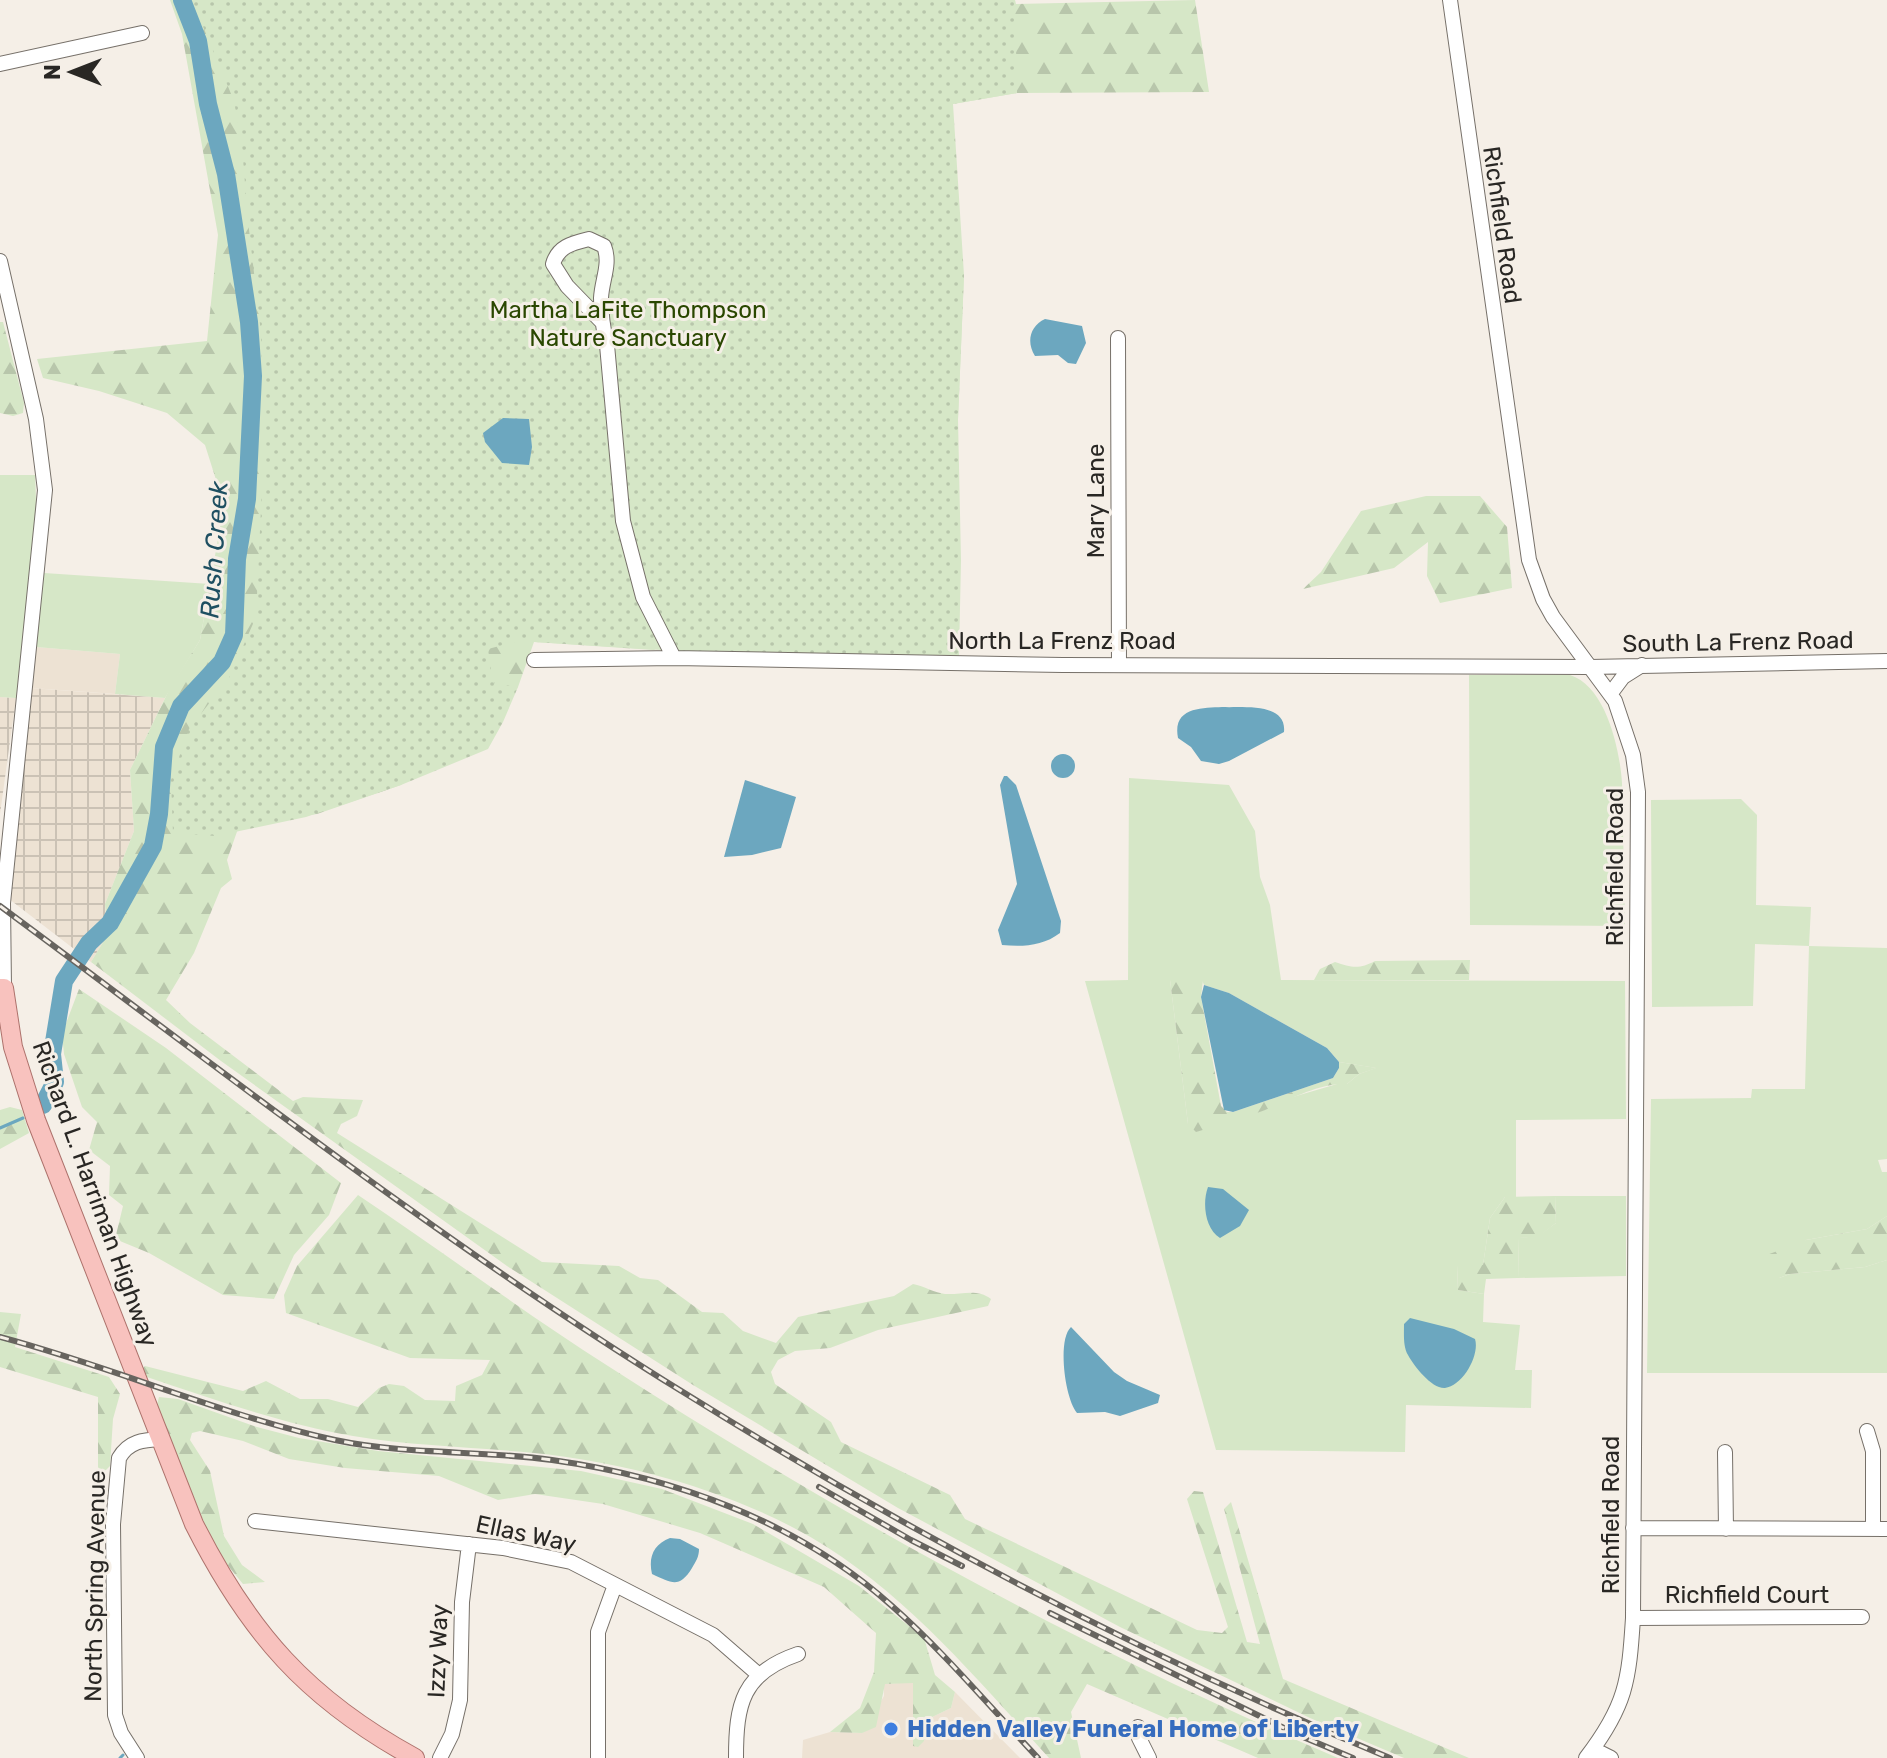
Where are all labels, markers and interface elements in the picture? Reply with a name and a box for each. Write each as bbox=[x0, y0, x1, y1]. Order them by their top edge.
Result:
north arrow bbox=[32, 32, 112, 112]
text: N bbox=[39, 64, 66, 80]
street label: Richfield Road bbox=[1477, 144, 1527, 306]
park label: Martha LaFite Thompson Nature Sanctuary bbox=[489, 296, 767, 352]
street label: Mary Lane bbox=[1082, 444, 1110, 558]
water label: Rush Creek bbox=[194, 480, 235, 620]
street label: South La Frenz Road bbox=[1622, 626, 1854, 658]
street label: North La Frenz Road bbox=[948, 627, 1176, 655]
street label: Richfield Road bbox=[1601, 788, 1629, 946]
street label: Richard L. Harriman Highway bbox=[27, 1037, 163, 1351]
street label: Richfield Road bbox=[1597, 1436, 1625, 1594]
street label: North Spring Avenue bbox=[79, 1470, 111, 1702]
street label: Ellas Way bbox=[473, 1510, 579, 1558]
street label: Richfield Court bbox=[1665, 1581, 1829, 1609]
street label: Izzy Way bbox=[422, 1604, 454, 1698]
place label: Hidden Valley Funeral Home of Liberty bbox=[907, 1715, 1359, 1743]
marker: Hidden Valley Funeral Home of Liberty bbox=[882, 1720, 900, 1738]

